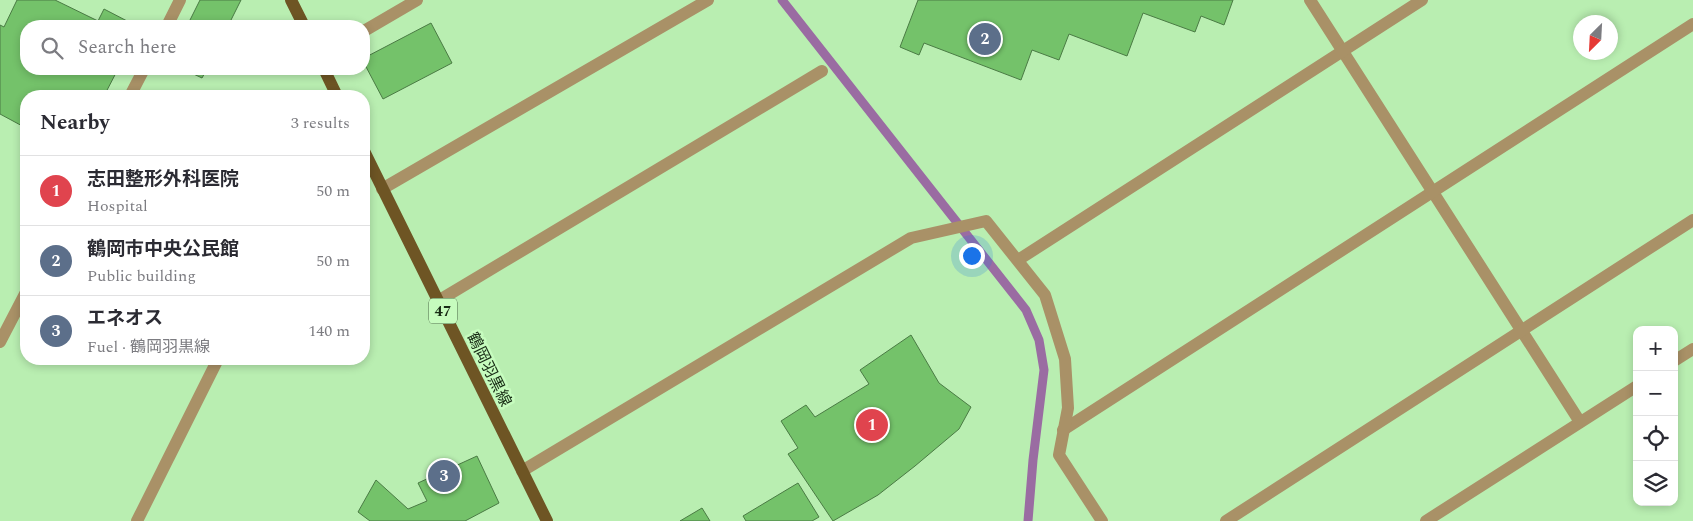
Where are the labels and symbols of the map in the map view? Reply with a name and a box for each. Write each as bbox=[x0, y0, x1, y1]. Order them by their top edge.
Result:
north arrow bbox=[1573, 15, 1618, 60]
pin: 2 bbox=[969, 20, 1001, 58]
your location bbox=[959, 243, 985, 269]
road number: 47 bbox=[429, 298, 457, 324]
street label: 鶴岡羽黒線 bbox=[461, 328, 517, 411]
pin: 1 bbox=[856, 406, 888, 444]
pin: 3 bbox=[428, 457, 460, 495]

